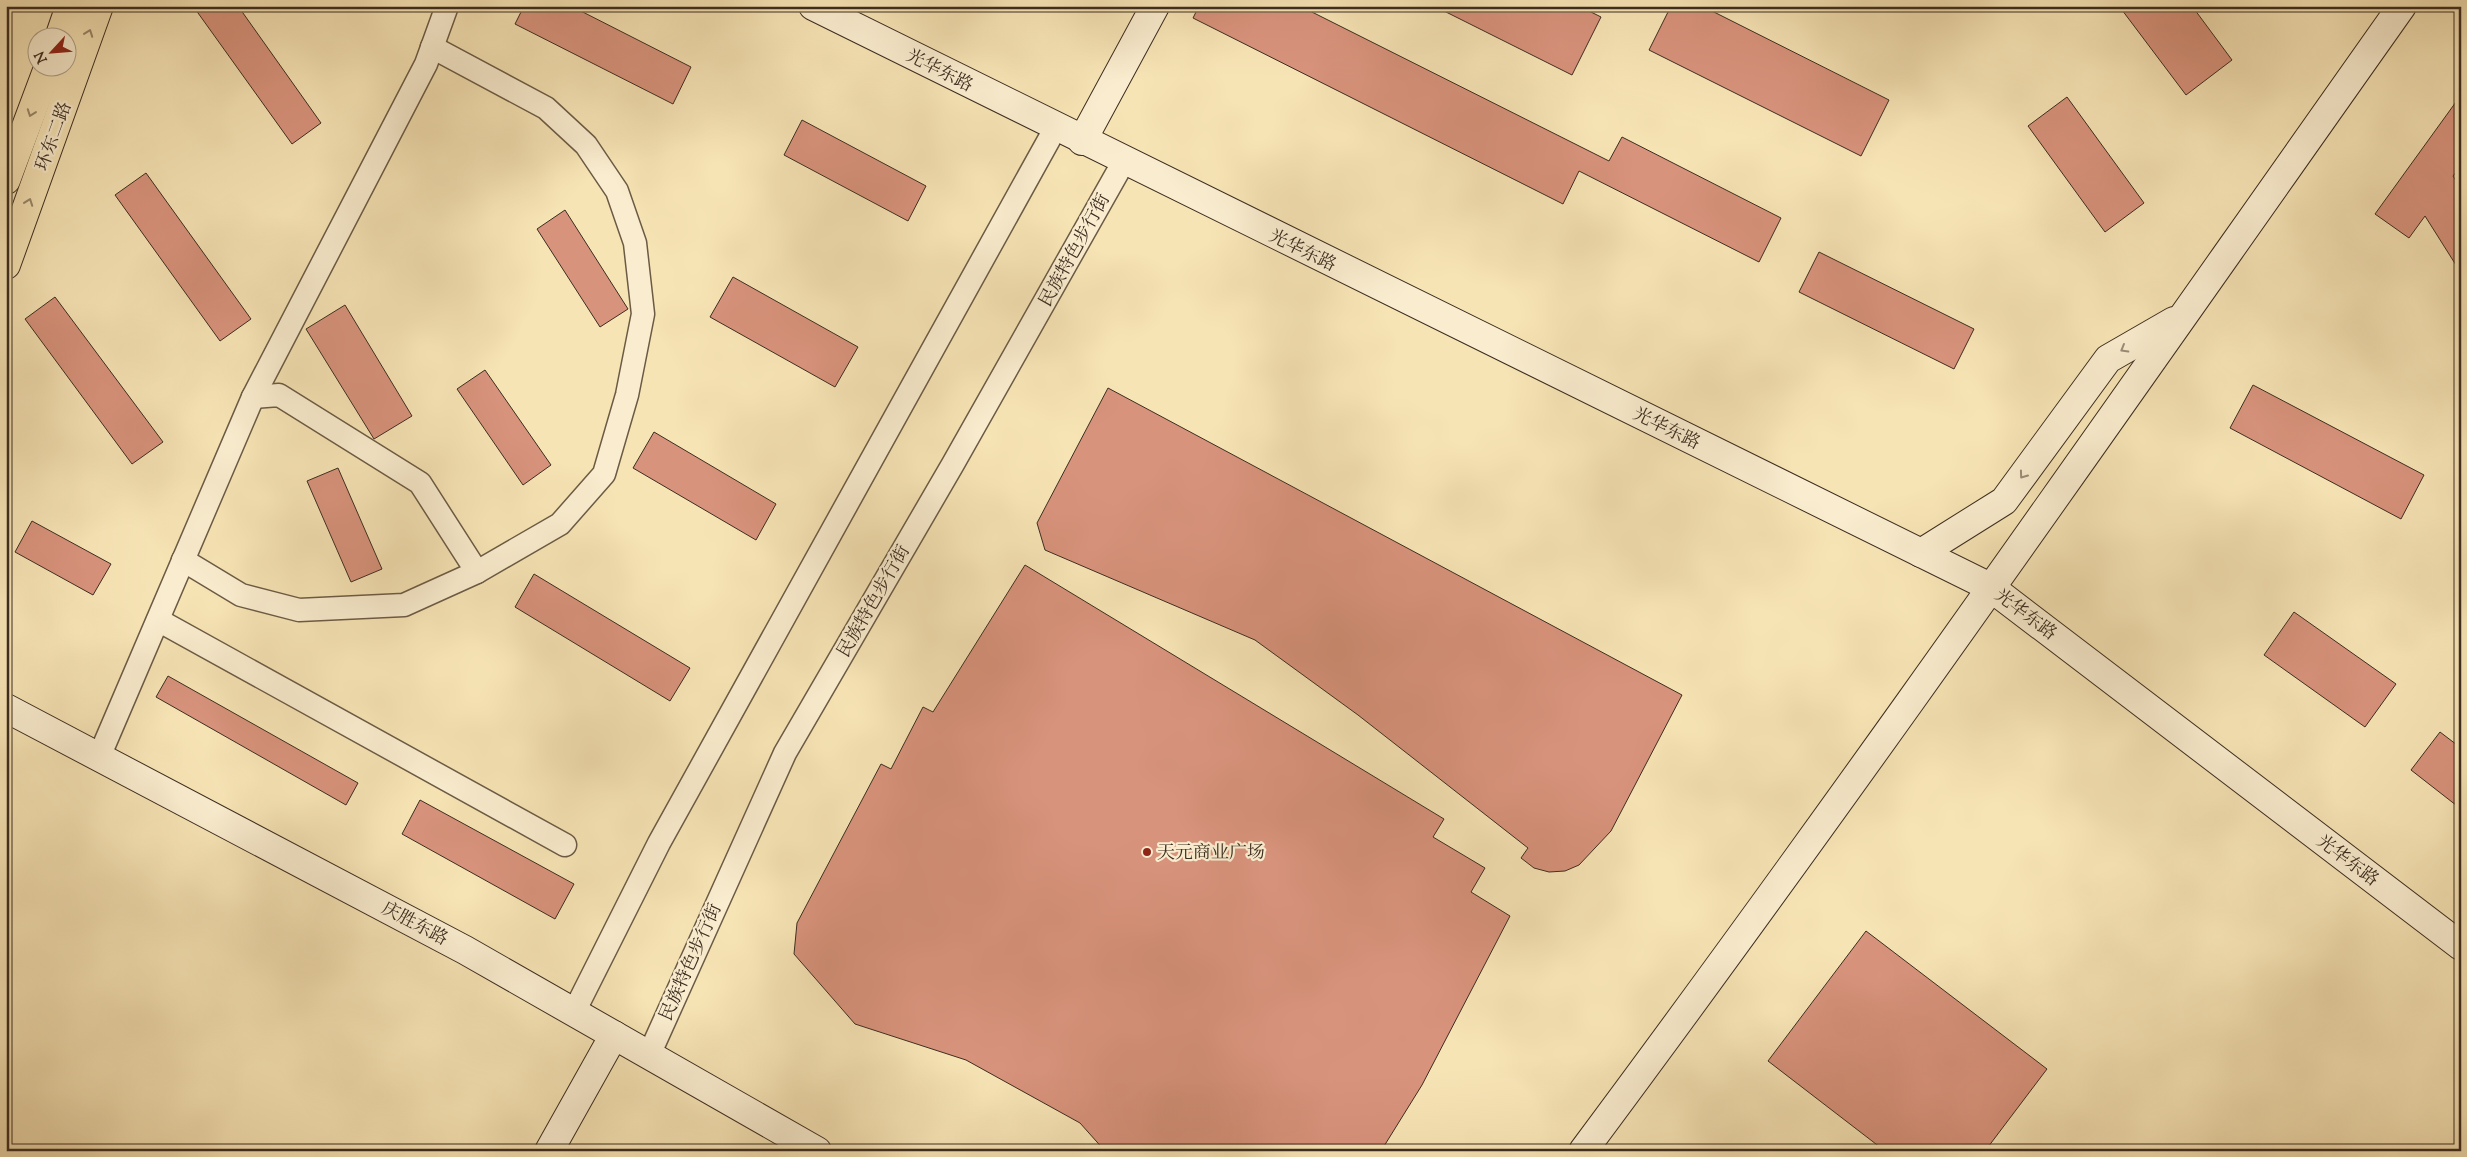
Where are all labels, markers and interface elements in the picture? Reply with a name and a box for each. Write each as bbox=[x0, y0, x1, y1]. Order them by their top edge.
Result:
north arrow bbox=[28, 28, 78, 78]
one-way arrow bbox=[83, 29, 93, 38]
street label: 光华东路 bbox=[901, 44, 977, 100]
text: N bbox=[31, 47, 54, 66]
street label: 环东二路 bbox=[30, 98, 79, 175]
one-way arrow bbox=[27, 108, 37, 117]
street label: 民族特色步行街 bbox=[1034, 190, 1118, 312]
one-way arrow bbox=[23, 199, 33, 207]
street label: 光华东路 bbox=[1264, 224, 1340, 279]
one-way arrow bbox=[2121, 343, 2130, 353]
street label: 光华东路 bbox=[1628, 402, 1704, 457]
one-way arrow bbox=[2020, 469, 2029, 479]
street label: 民族特色步行街 bbox=[832, 541, 917, 663]
street label: 光华东路 bbox=[1988, 584, 2061, 648]
street label: 光华东路 bbox=[2310, 830, 2383, 894]
place label: 天元商业广场 bbox=[1157, 841, 1265, 867]
marker: 天元商业广场 bbox=[1141, 846, 1153, 858]
street label: 庆胜东路 bbox=[376, 896, 452, 953]
street label: 民族特色步行街 bbox=[654, 900, 729, 1026]

